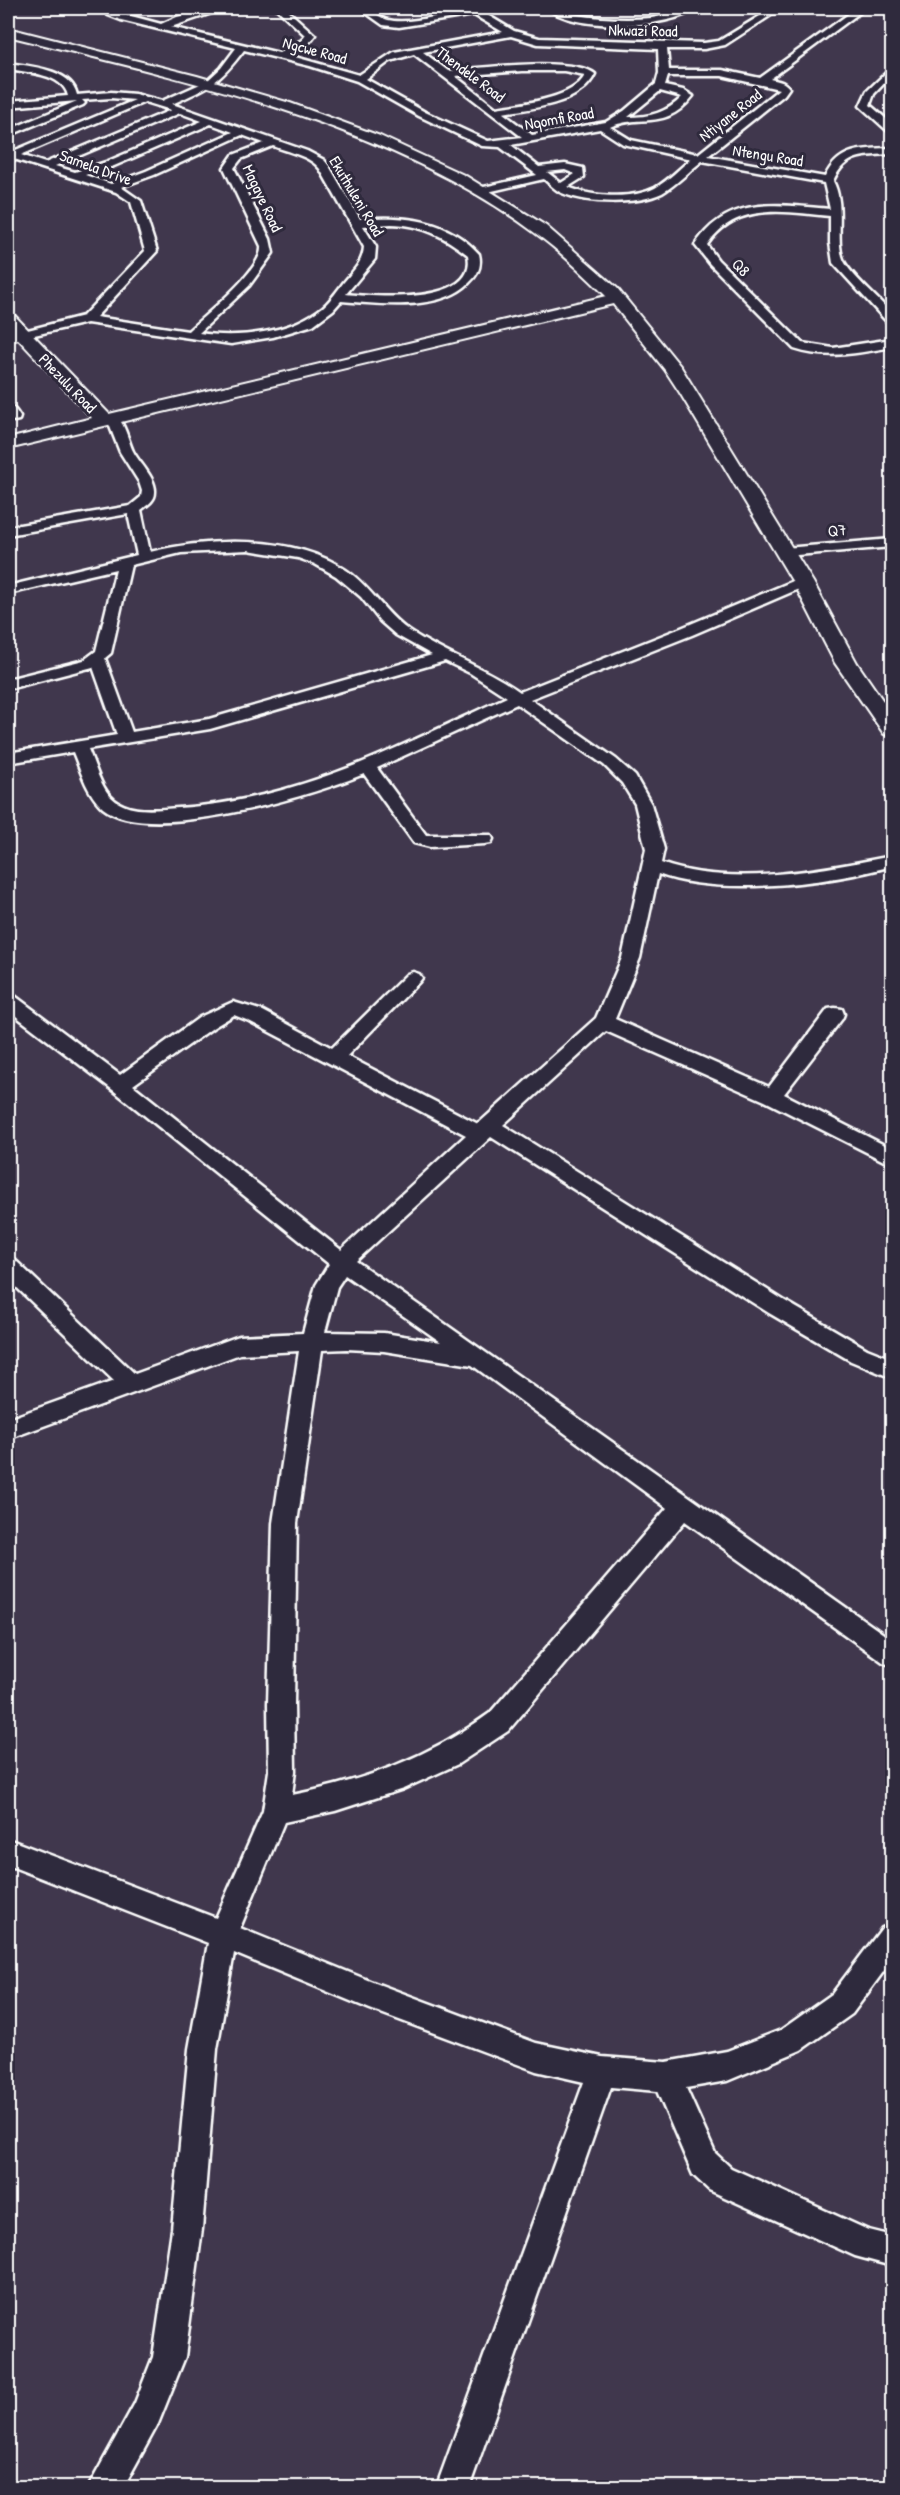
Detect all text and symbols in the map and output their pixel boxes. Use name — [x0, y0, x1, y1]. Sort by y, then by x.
street label: Nkwazi Road — [608, 18, 678, 42]
street label: Ngcwe Road — [281, 31, 349, 69]
street label: Thendele Road — [432, 41, 510, 107]
street label: Ntiyane Road — [694, 84, 766, 146]
street label: Nqomfi Road — [523, 101, 595, 135]
street label: Ntengu Road — [731, 139, 805, 171]
street label: Samela Drive — [57, 144, 136, 190]
street label: Ekuthuleni Road — [324, 152, 390, 240]
street label: Magaye Road — [238, 161, 288, 235]
street label: Q8 — [727, 253, 755, 281]
street label: Phezulu Road — [34, 349, 102, 417]
street label: Q7 — [827, 518, 847, 542]

